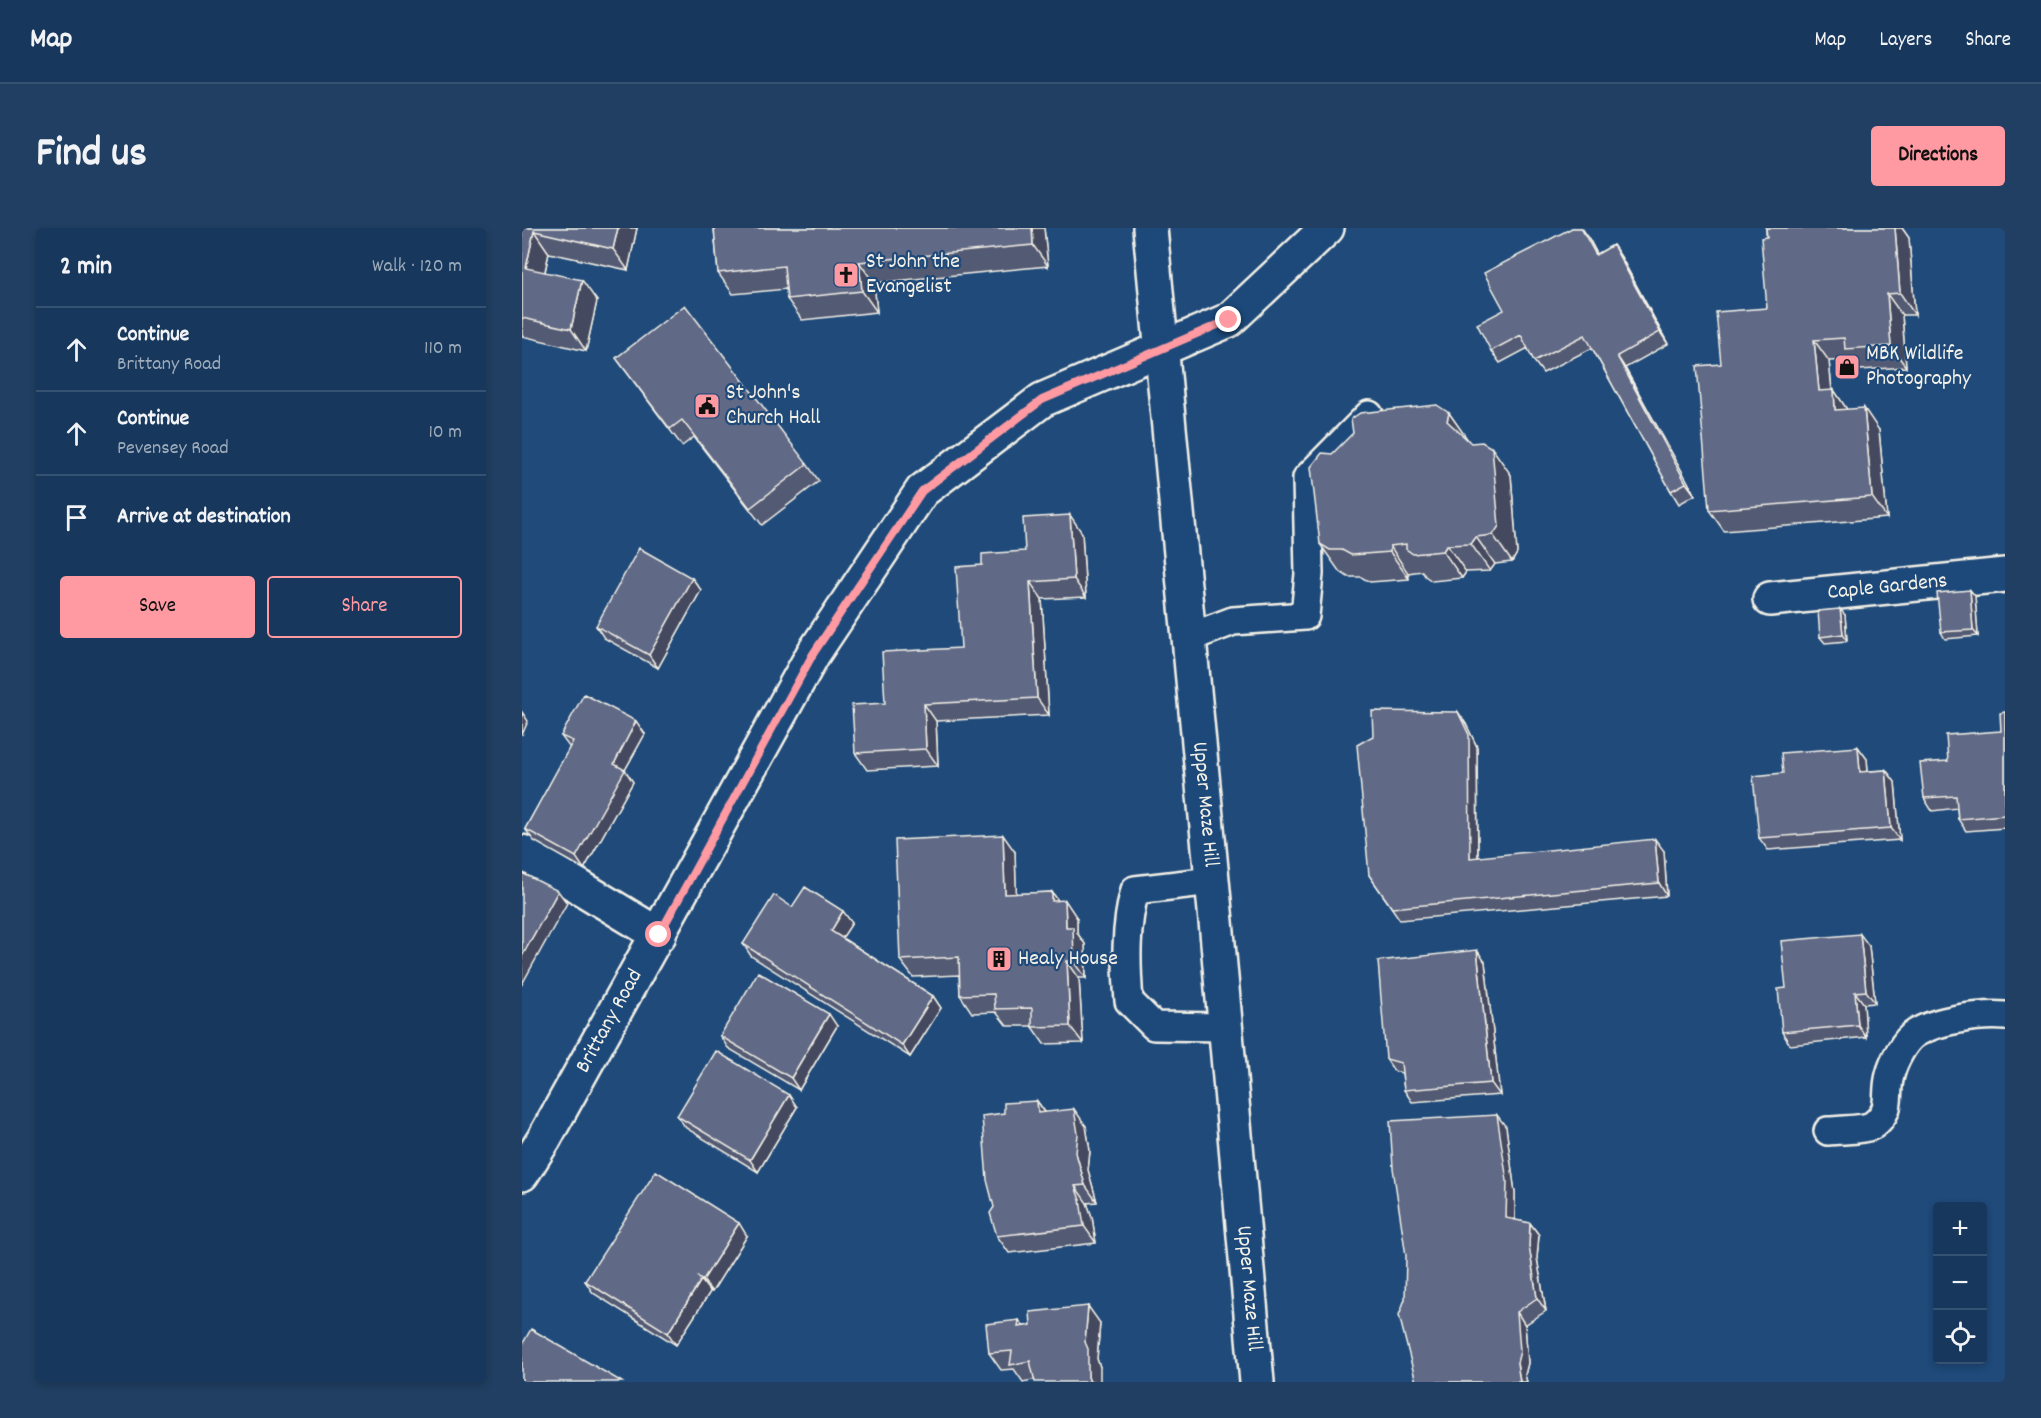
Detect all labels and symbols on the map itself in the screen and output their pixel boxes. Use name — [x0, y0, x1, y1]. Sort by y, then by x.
place label: St John the Evangelist — [866, 247, 960, 303]
church icon: St John the Evangelist — [831, 260, 861, 290]
route end — [1215, 306, 1241, 332]
place label: MBK Wildlife Photography — [1866, 339, 1972, 395]
shop icon: MBK Wildlife Photography — [1832, 352, 1862, 382]
place label: St John's Church Hall — [726, 378, 821, 434]
public building icon: St John's Church Hall — [692, 391, 722, 421]
street label: Caple Gardens — [1826, 565, 1949, 609]
street label: Upper Maze Hill — [1183, 740, 1226, 869]
route start — [645, 921, 671, 947]
building icon: Healy House — [984, 944, 1014, 974]
place label: Healy House — [1018, 944, 1118, 975]
street label: Brittany Road — [568, 964, 651, 1079]
street label: Upper Maze Hill — [1228, 1224, 1270, 1353]

